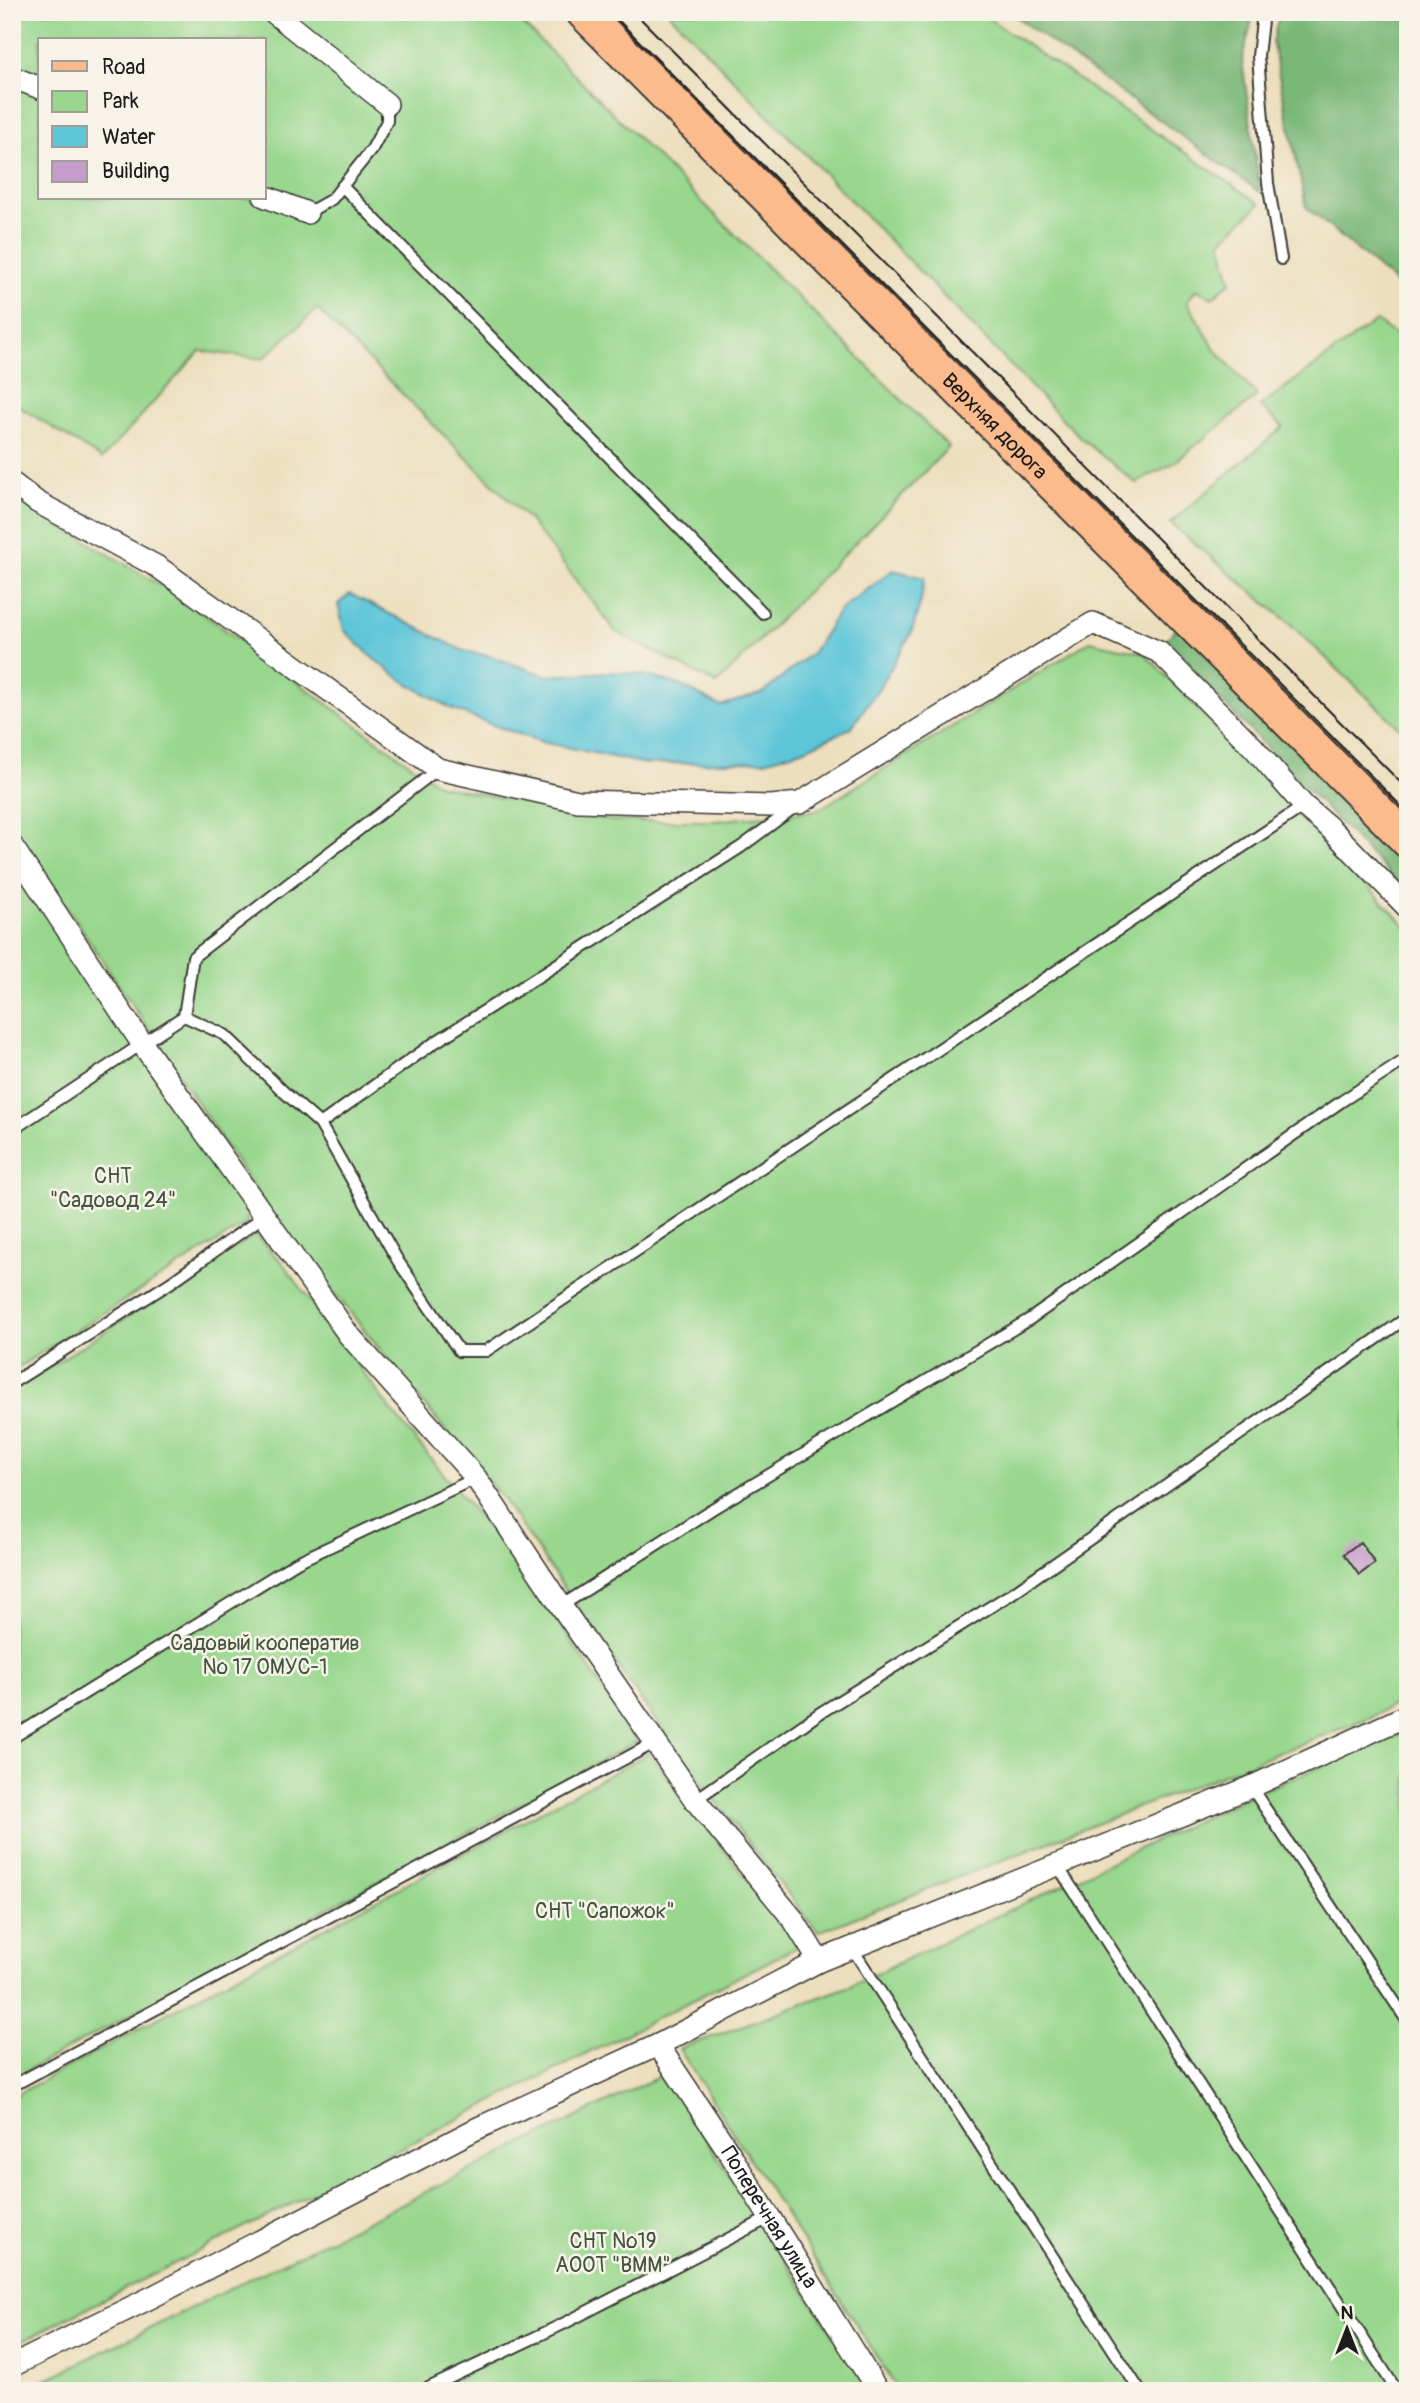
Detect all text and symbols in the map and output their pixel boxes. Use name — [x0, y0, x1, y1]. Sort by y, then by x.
legend — [38, 38, 266, 200]
text: Road — [102, 54, 146, 81]
text: Park — [102, 88, 139, 115]
text: Water — [102, 124, 156, 151]
text: Building — [102, 158, 169, 185]
street label: Верхняя дорога — [936, 367, 1054, 485]
park label: СНТ "Садовод 24" — [50, 1163, 176, 1214]
park label: Садовый кооператив № 17 ОМУС-1 — [170, 1630, 360, 1681]
park label: СНТ "Сапожок" — [535, 1898, 675, 1925]
street label: Поперечная улица — [715, 2141, 824, 2293]
park label: СНТ №19 АООТ "ВММ" — [555, 2228, 671, 2279]
north arrow — [1312, 2294, 1382, 2364]
text: N — [1341, 2301, 1354, 2325]

